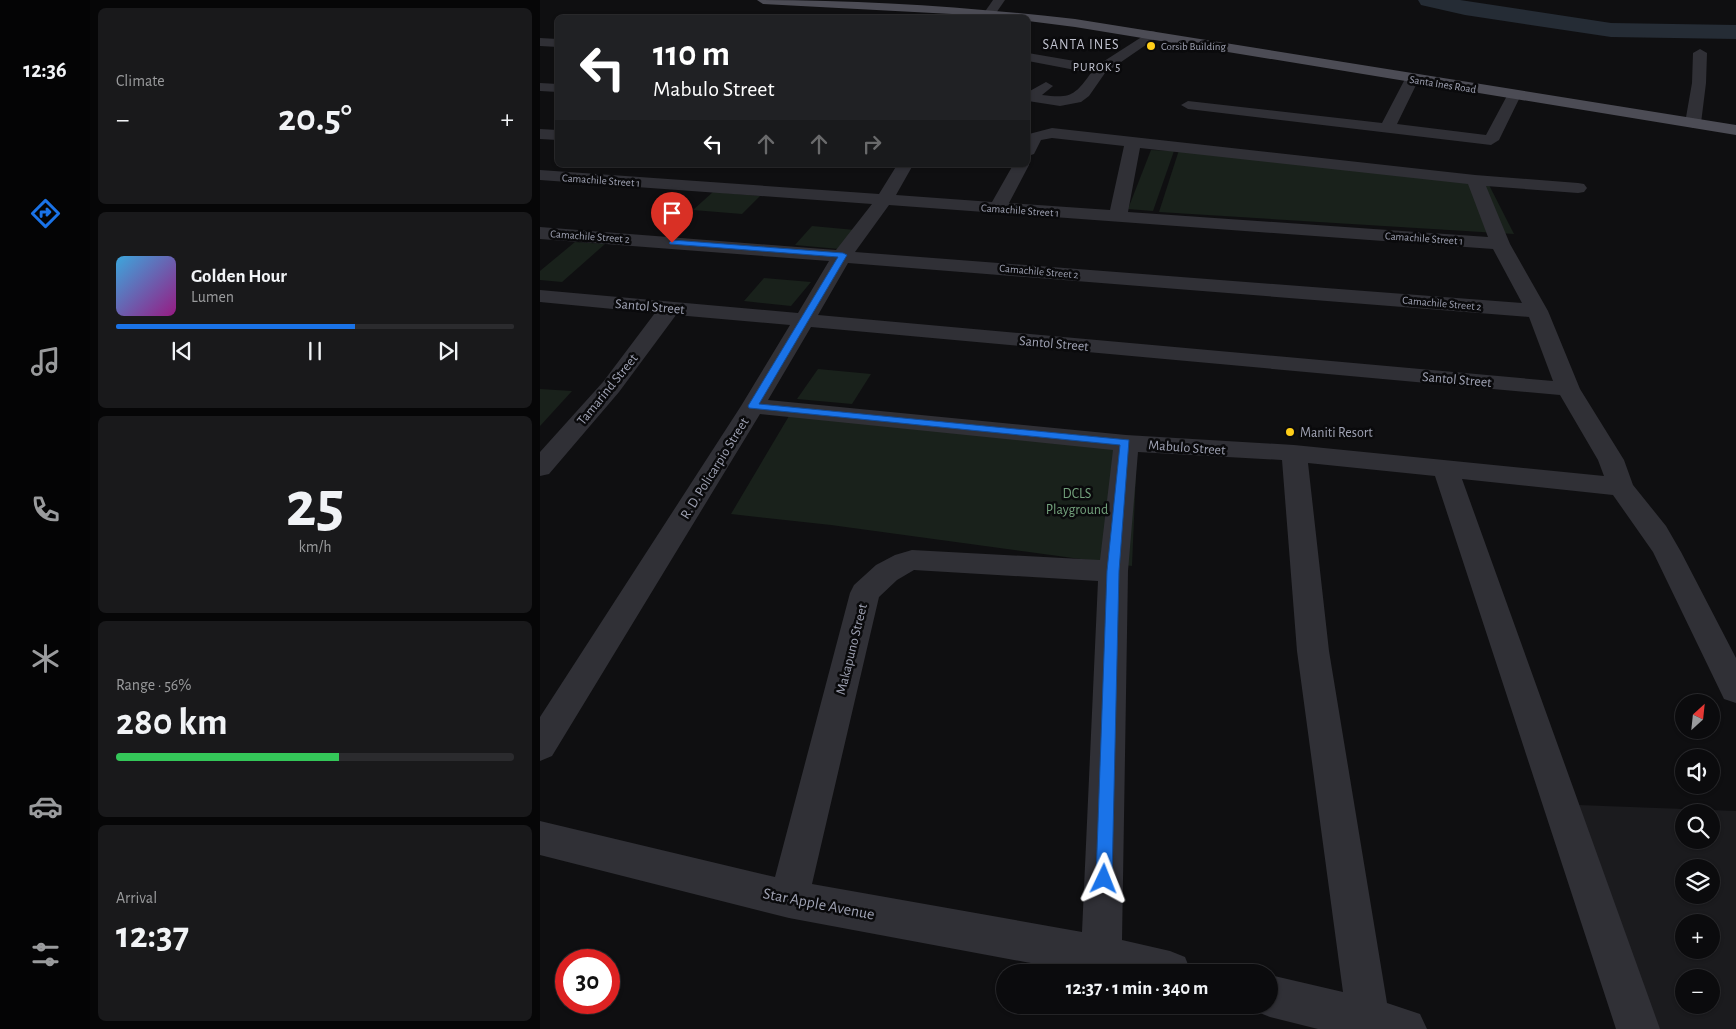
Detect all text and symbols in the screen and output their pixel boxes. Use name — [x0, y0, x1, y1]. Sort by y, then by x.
icon: left — [570, 35, 635, 100]
text: 110 m — [653, 37, 730, 72]
district label: SANTA INES — [1042, 38, 1120, 52]
marker: Corsib Building — [1145, 40, 1157, 52]
place label: Corsib Building — [1161, 41, 1226, 52]
text: 12:36 — [23, 59, 67, 81]
district label: PUROK 5 — [1073, 61, 1121, 73]
text: Climate — [116, 73, 165, 89]
street label: Santa Ines Road — [1409, 74, 1477, 95]
text: Mabulo Street — [653, 78, 774, 100]
text: 20.5° — [278, 100, 352, 138]
text: − — [116, 106, 129, 134]
text: + — [501, 106, 514, 134]
icon: left — [699, 130, 727, 158]
icon: ahead — [752, 130, 780, 158]
icon: ahead — [805, 130, 833, 158]
icon: right — [858, 130, 886, 158]
street label: Camachile Street 1 — [562, 172, 640, 189]
pin — [651, 192, 693, 243]
icon: directions — [28, 196, 63, 231]
icon: arrive — [658, 199, 686, 227]
street label: Camachile Street 1 — [981, 202, 1059, 219]
street label: Camachile Street 2 — [550, 228, 630, 245]
street label: Camachile Street 1 — [1385, 230, 1463, 247]
street label: Camachile Street 2 — [999, 263, 1079, 280]
text: Golden Hour — [191, 267, 287, 286]
text: Lumen — [191, 289, 234, 305]
street label: Camachile Street 2 — [1402, 295, 1482, 312]
street label: Santol Street — [615, 297, 686, 317]
street label: Santol Street — [1019, 334, 1090, 354]
icon: previous — [168, 337, 196, 365]
icon: pause — [301, 337, 329, 365]
icon: next — [434, 337, 462, 365]
icon: music — [28, 344, 63, 379]
street label: Tamarind Street — [575, 351, 641, 428]
street label: Santol Street — [1422, 370, 1493, 390]
street label: R. D. Policarpio Street — [678, 415, 752, 522]
marker: Maniti Resort — [1284, 426, 1296, 438]
place label: Maniti Resort — [1300, 426, 1373, 440]
street label: Mabulo Street — [1148, 438, 1227, 458]
text: 25 — [286, 473, 344, 538]
park label: DCLS Playground — [1046, 487, 1108, 517]
icon: phone — [28, 492, 63, 527]
text: km/h — [298, 539, 332, 555]
street label: Makapuno Street — [834, 602, 870, 696]
icon: climate — [28, 641, 63, 676]
text: Range · 56% — [116, 677, 192, 693]
north arrow — [1675, 694, 1720, 739]
map controls — [1675, 694, 1720, 1014]
text: 280 km — [116, 704, 228, 742]
button: sound — [1675, 749, 1720, 794]
icon: car — [28, 789, 63, 824]
button: search — [1675, 804, 1720, 849]
position arrow — [1077, 852, 1129, 904]
button: layers — [1675, 859, 1720, 904]
street label: Star Apple Avenue — [762, 885, 876, 923]
text: Arrival — [116, 890, 157, 906]
button: + — [1675, 914, 1720, 959]
text: 12:37 — [116, 917, 189, 955]
icon: filters — [28, 937, 63, 972]
speed limit sign: 30 — [555, 949, 620, 1014]
button: − — [1675, 969, 1720, 1014]
text: 12:37 · 1 min · 340 m — [1066, 979, 1208, 998]

